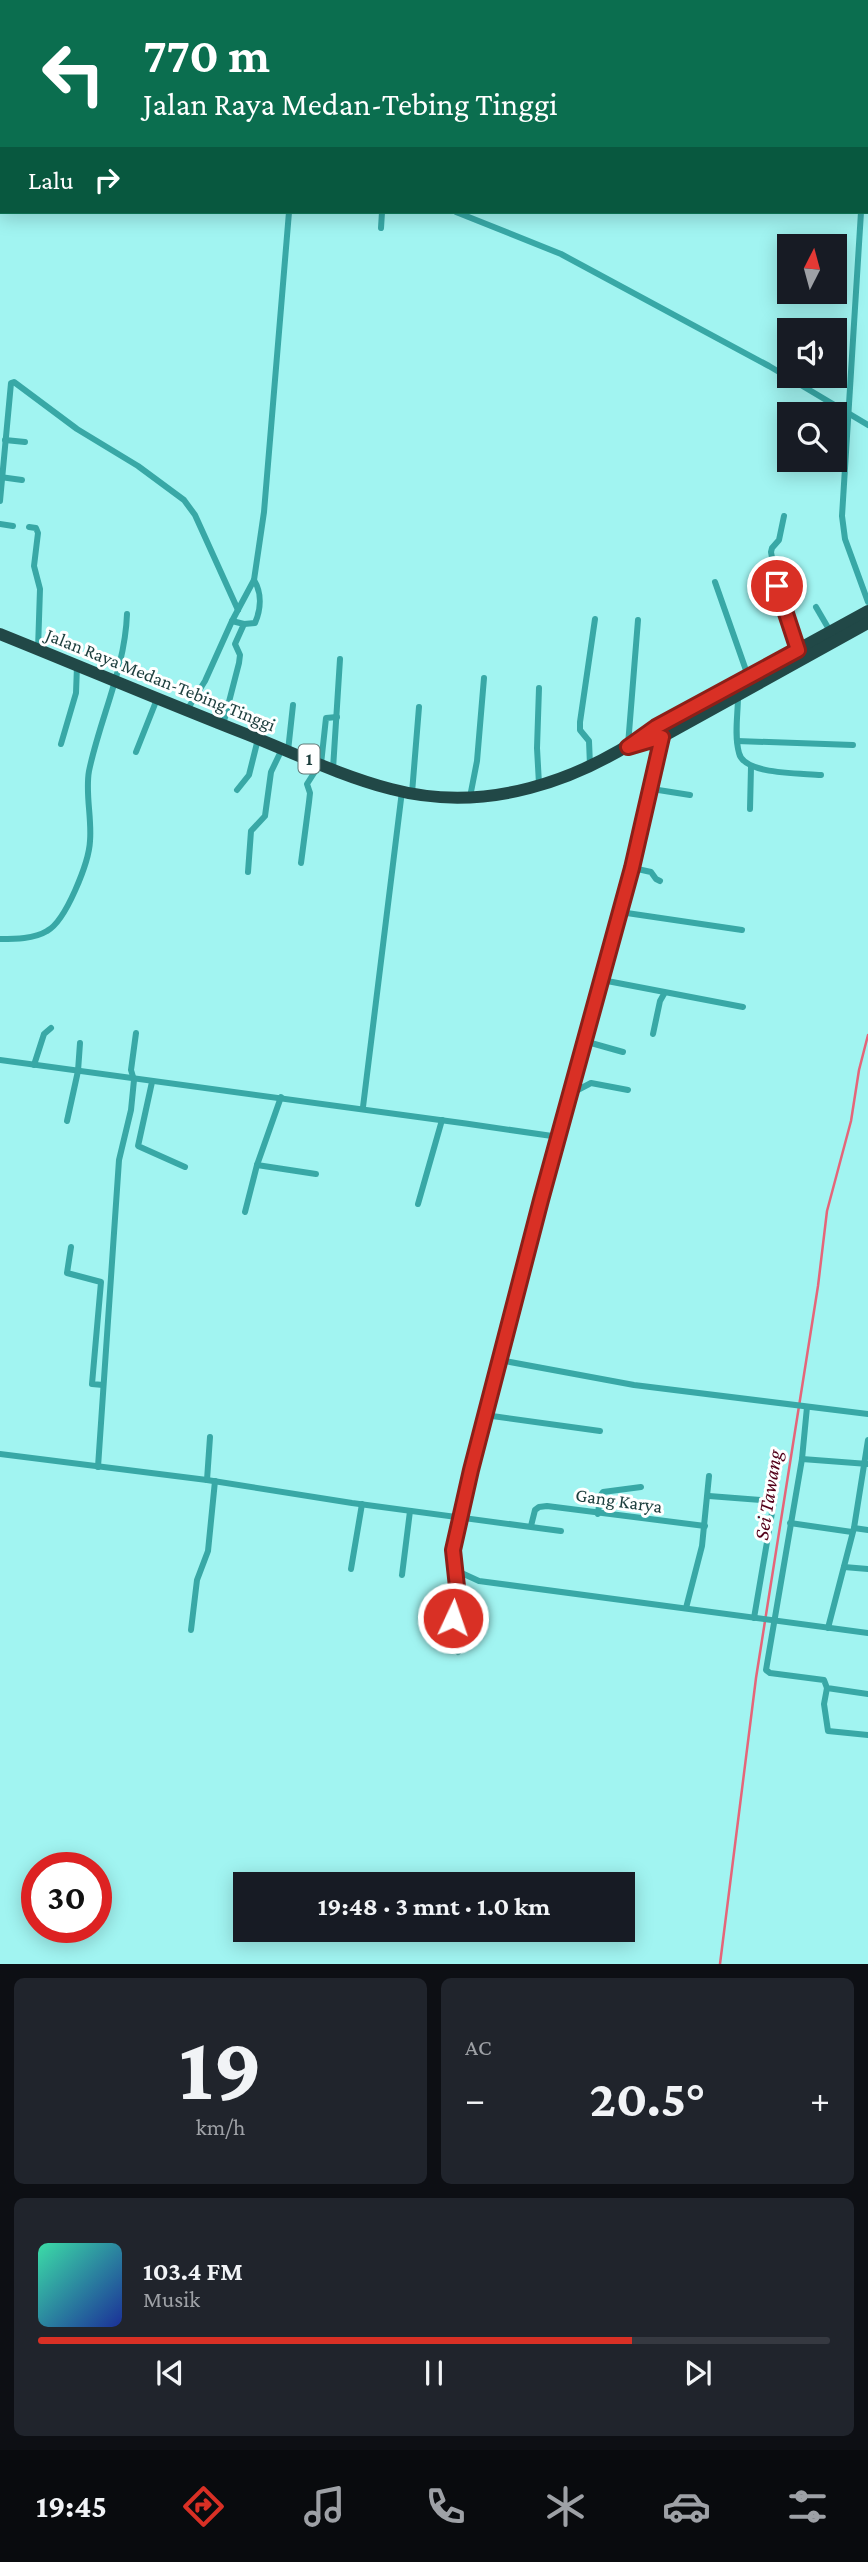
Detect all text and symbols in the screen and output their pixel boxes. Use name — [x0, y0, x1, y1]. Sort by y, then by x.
icon: left — [28, 28, 119, 119]
text: 770 m — [143, 28, 270, 83]
text: Jalan Raya Medan-Tebing Tinggi — [143, 86, 558, 122]
icon: right — [88, 161, 126, 199]
text: Lalu — [28, 166, 74, 195]
north arrow — [777, 234, 847, 304]
map controls — [777, 234, 847, 472]
button: sound — [777, 318, 847, 388]
button: search — [777, 402, 847, 472]
pin — [747, 556, 807, 616]
icon: arrive — [758, 567, 796, 605]
street label: Jalan Raya Medan-Tebing Tinggi — [41, 623, 279, 735]
road number: 1 — [298, 744, 320, 774]
water label: Sei Tawang — [749, 1448, 787, 1542]
street label: Gang Karya — [574, 1484, 664, 1517]
position arrow — [416, 1581, 490, 1655]
speed limit sign: 30 — [21, 1852, 112, 1943]
text: 19:48 · 3 mnt · 1.0 km — [318, 1892, 550, 1921]
text: 19 — [179, 2017, 262, 2119]
text: AC — [465, 2034, 492, 2060]
text: 20.5° — [590, 2069, 705, 2127]
text: − — [465, 2078, 485, 2120]
text: + — [810, 2078, 830, 2120]
text: km/h — [196, 2114, 245, 2140]
text: 103.4 FM — [143, 2257, 243, 2286]
text: Musik — [143, 2286, 200, 2312]
icon: previous — [151, 2354, 189, 2392]
icon: pause — [415, 2354, 453, 2392]
icon: next — [679, 2354, 717, 2392]
icon: directions — [179, 2482, 228, 2531]
icon: music — [300, 2482, 349, 2531]
icon: phone — [421, 2482, 470, 2531]
icon: climate — [541, 2482, 590, 2531]
icon: car — [662, 2482, 711, 2531]
icon: filters — [783, 2482, 832, 2531]
text: 19:45 — [36, 2488, 107, 2524]

